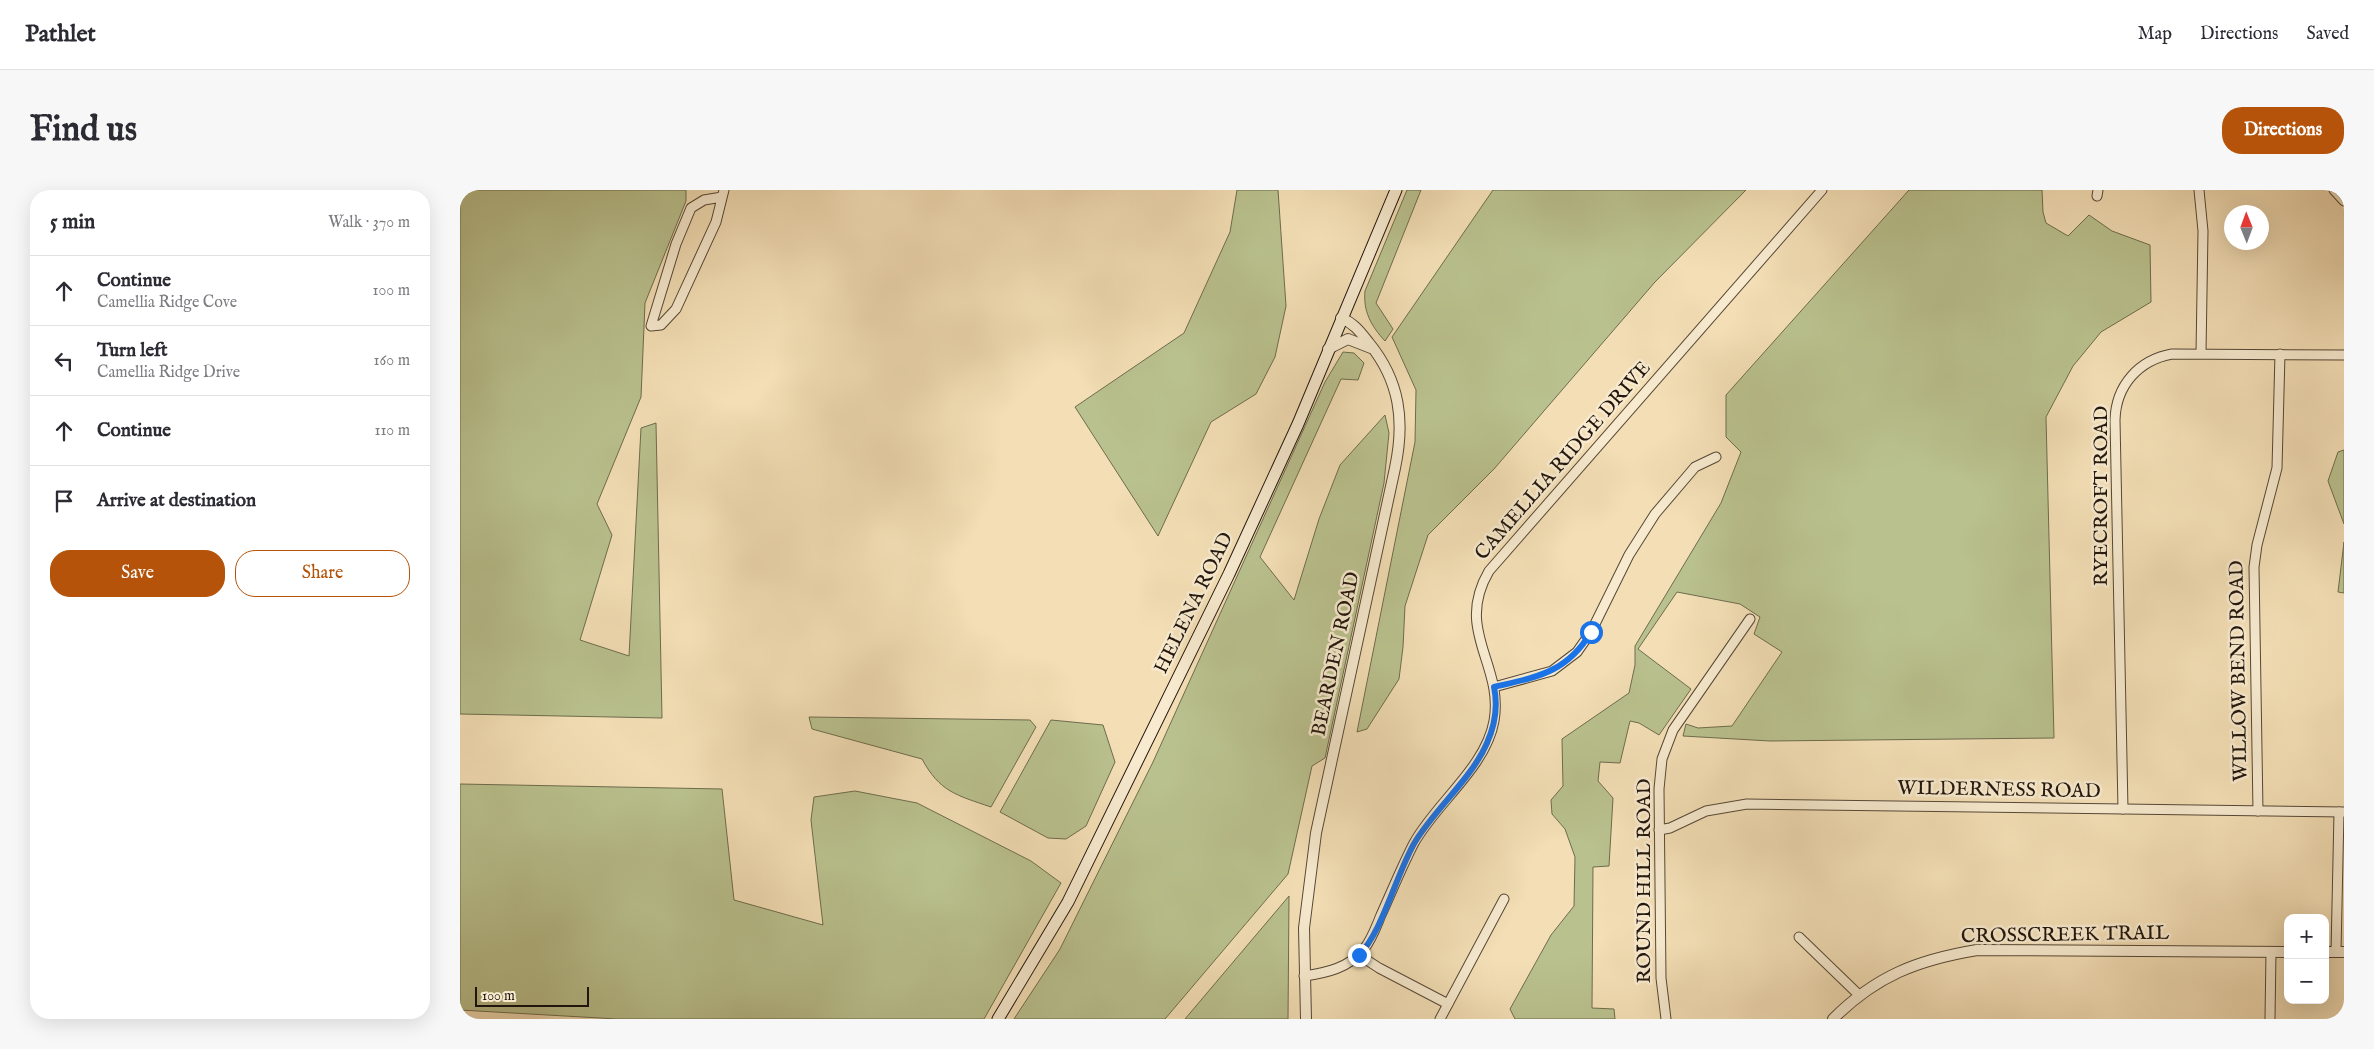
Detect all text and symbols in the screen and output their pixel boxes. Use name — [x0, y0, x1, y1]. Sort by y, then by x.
text: Pathlet — [25, 19, 96, 50]
text: Map — [2138, 23, 2172, 46]
text: Directions — [2200, 23, 2278, 46]
text: Saved — [2306, 23, 2349, 46]
button: Directions — [2222, 107, 2344, 154]
text: Find us — [30, 108, 137, 153]
north arrow — [2224, 205, 2269, 250]
text: 5 min — [50, 209, 95, 236]
text: Walk · 370 m — [328, 213, 410, 233]
text: Continue — [97, 269, 171, 293]
icon: ahead — [50, 277, 78, 305]
text: 100 m — [373, 281, 410, 301]
text: Camellia Ridge Cove — [97, 293, 237, 313]
text: Turn left — [97, 339, 168, 363]
icon: left — [50, 347, 78, 375]
text: 160 m — [374, 351, 410, 371]
street label: CAMELLIA RIDGE DRIVE — [1470, 356, 1656, 566]
text: Camellia Ridge Drive — [97, 363, 240, 383]
street label: RYECROFT ROAD — [2089, 406, 2114, 586]
icon: ahead — [50, 417, 78, 445]
text: Continue — [97, 419, 171, 443]
text: 110 m — [374, 421, 410, 441]
icon: arrive — [50, 487, 78, 515]
text: Arrive at destination — [97, 489, 256, 513]
street label: HELENA ROAD — [1149, 528, 1239, 678]
button: Save — [50, 550, 225, 597]
button: Share — [235, 550, 410, 597]
street label: WILLOW BEND ROAD — [2225, 560, 2253, 782]
street label: BEARDEN ROAD — [1306, 569, 1366, 739]
route start — [1580, 621, 1603, 644]
street label: WILDERNESS ROAD — [1897, 776, 2101, 804]
street label: ROUND HILL ROAD — [1632, 779, 1657, 983]
map controls — [2284, 914, 2329, 1004]
button: + — [2284, 914, 2329, 959]
street label: CROSSCREEK TRAIL — [1961, 921, 2170, 949]
route end — [1348, 944, 1371, 967]
button: − — [2284, 959, 2329, 1004]
scale bar — [475, 984, 589, 1007]
text: 100 m — [482, 987, 515, 1005]

